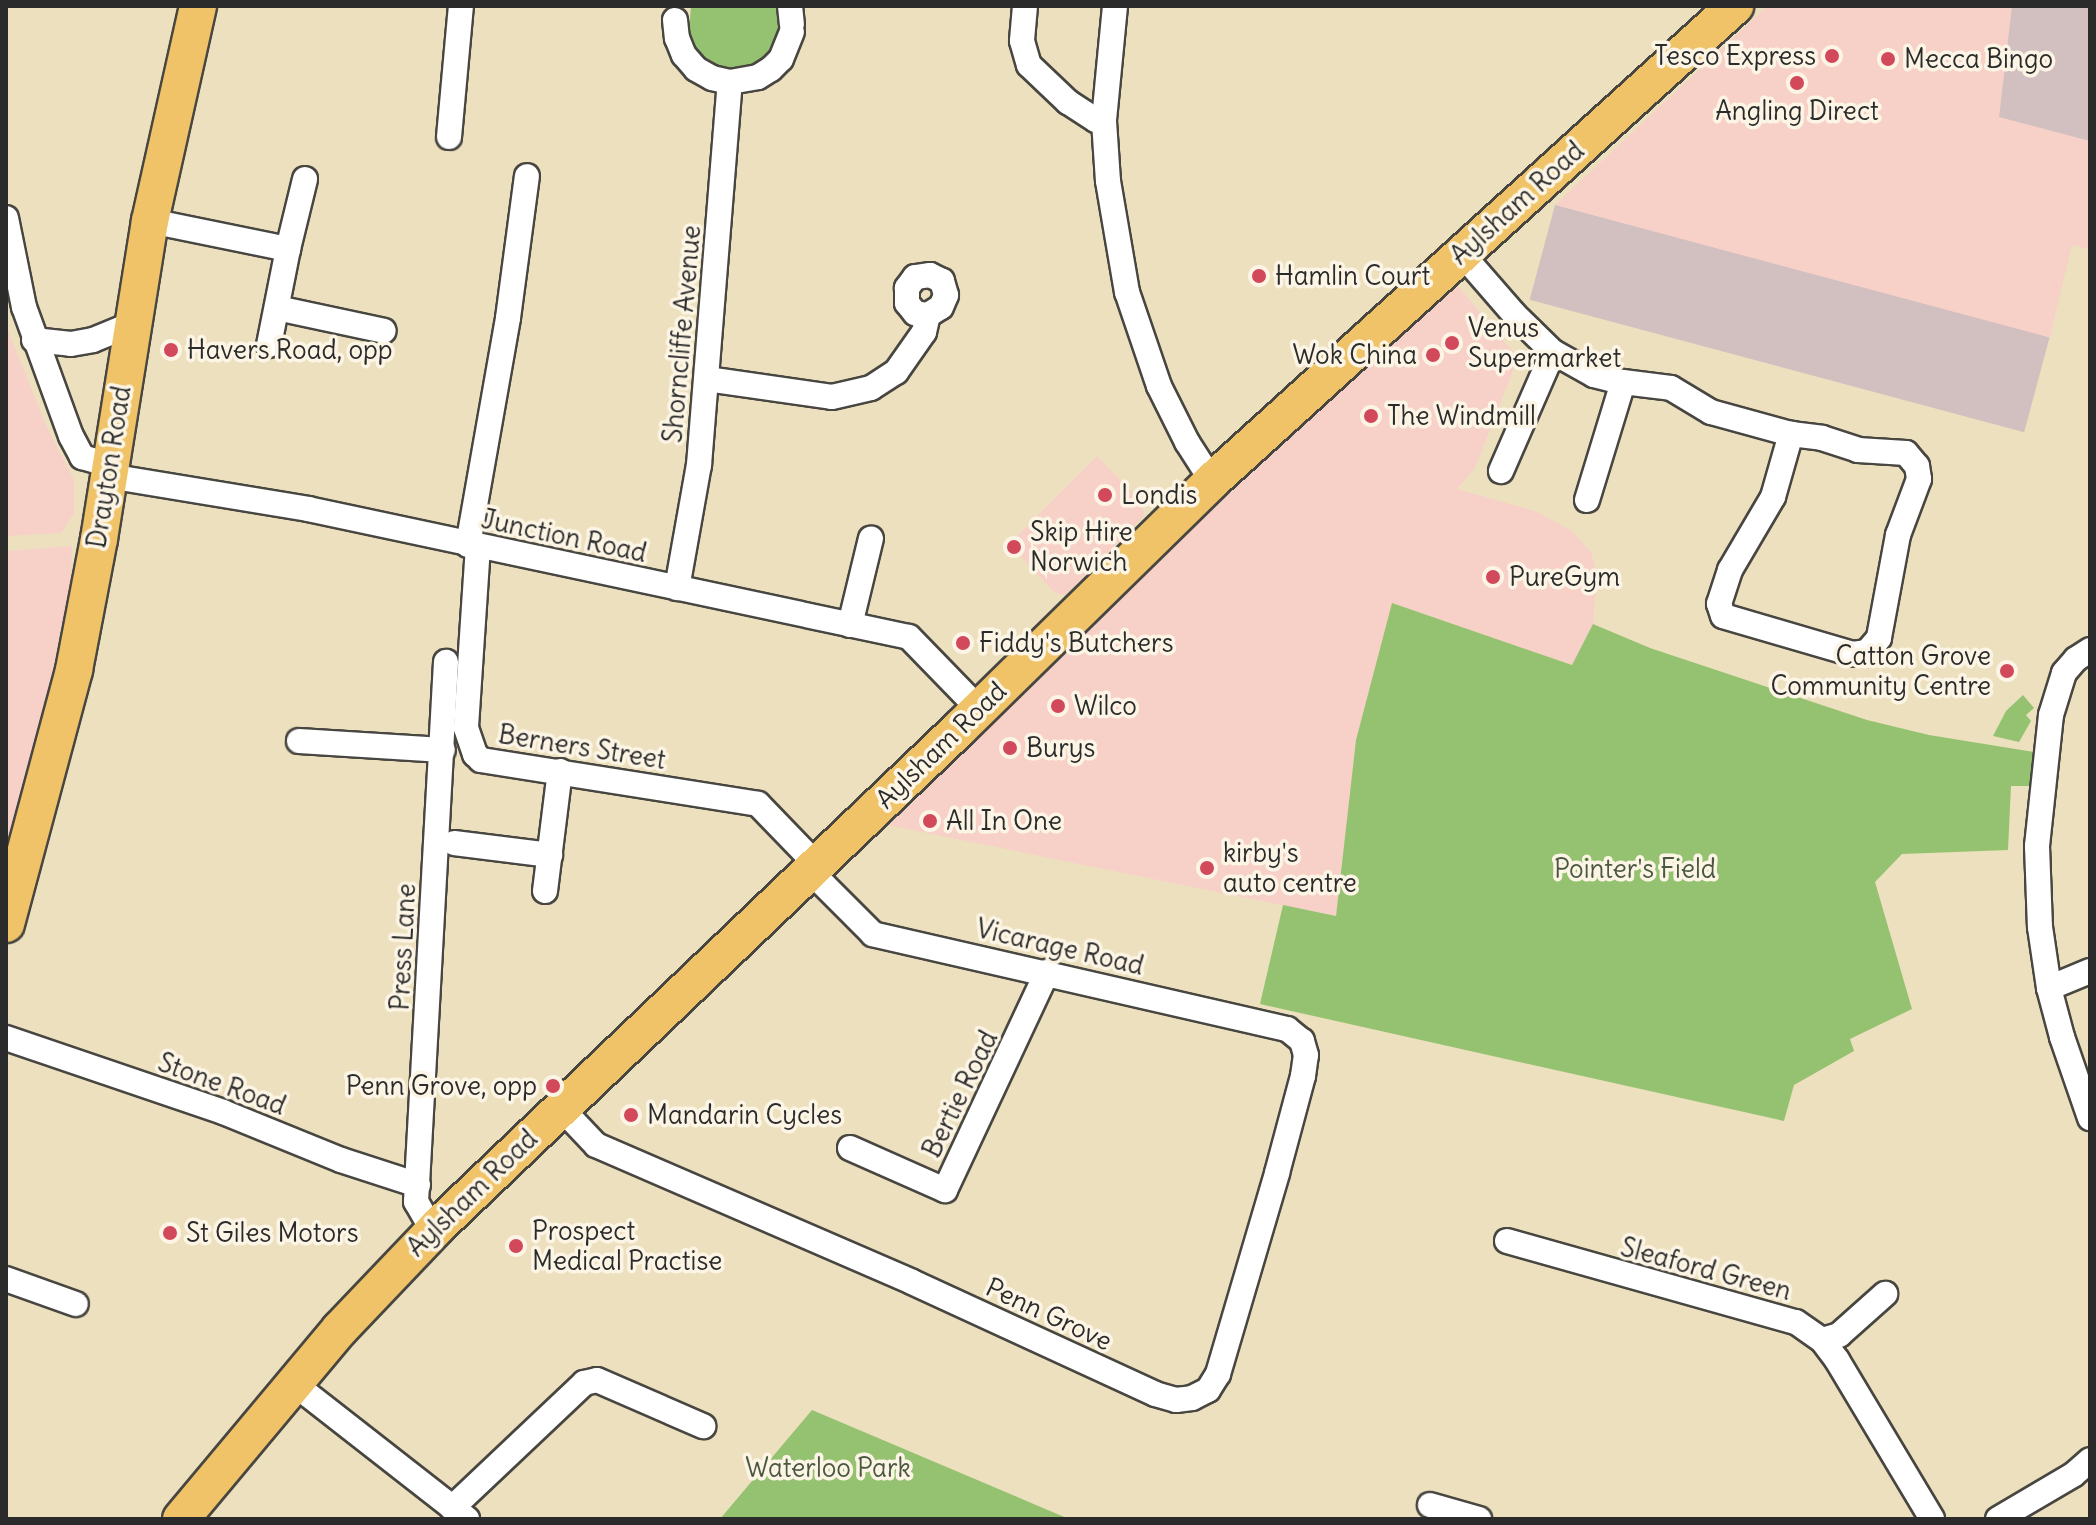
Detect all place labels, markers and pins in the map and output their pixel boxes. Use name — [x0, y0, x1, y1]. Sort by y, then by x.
place label: Tesco Express — [1654, 40, 1816, 72]
place label: Mecca Bingo — [1904, 43, 2053, 75]
marker: Tesco Express — [1823, 47, 1841, 65]
marker: Mecca Bingo — [1879, 50, 1897, 68]
marker: Angling Direct — [1788, 74, 1806, 92]
place label: Angling Direct — [1715, 95, 1879, 127]
place label: Hamlin Court — [1275, 260, 1430, 292]
marker: Hamlin Court — [1250, 267, 1268, 285]
place label: Venus Supermarket — [1468, 312, 1621, 374]
place label: Havers Road, opp — [187, 334, 393, 366]
marker: Venus Supermarket — [1443, 334, 1461, 352]
place label: Wok China — [1292, 339, 1417, 371]
marker: Havers Road, opp — [162, 341, 180, 359]
marker: Wok China — [1424, 346, 1442, 364]
place label: The Windmill — [1387, 400, 1536, 432]
marker: The Windmill — [1362, 407, 1380, 425]
place label: Londis — [1121, 479, 1197, 511]
marker: Londis — [1096, 486, 1114, 504]
place label: Skip Hire Norwich — [1030, 516, 1133, 578]
marker: Skip Hire Norwich — [1005, 538, 1023, 556]
place label: PureGym — [1509, 561, 1620, 593]
marker: PureGym — [1484, 568, 1502, 586]
place label: Fiddy's Butchers — [979, 627, 1174, 659]
marker: Fiddy's Butchers — [954, 634, 972, 652]
place label: Catton Grove Community Centre — [1770, 640, 1991, 702]
marker: Catton Grove Community Centre — [1998, 662, 2016, 680]
place label: Wilco — [1074, 690, 1137, 722]
marker: Wilco — [1049, 697, 1067, 715]
place label: Burys — [1026, 732, 1095, 764]
marker: Burys — [1001, 739, 1019, 757]
place label: All In One — [946, 805, 1062, 837]
marker: All In One — [921, 812, 939, 830]
place label: kirby's auto centre — [1223, 837, 1357, 898]
marker: kirby's auto centre — [1198, 859, 1216, 877]
place label: Penn Grove, opp — [346, 1070, 537, 1102]
marker: Penn Grove, opp — [544, 1077, 562, 1095]
place label: Mandarin Cycles — [647, 1099, 842, 1131]
marker: Mandarin Cycles — [622, 1106, 640, 1124]
place label: Prospect Medical Practise — [532, 1215, 722, 1276]
place label: St Giles Motors — [186, 1217, 359, 1249]
marker: St Giles Motors — [161, 1224, 179, 1242]
marker: Prospect Medical Practise — [507, 1237, 525, 1255]

